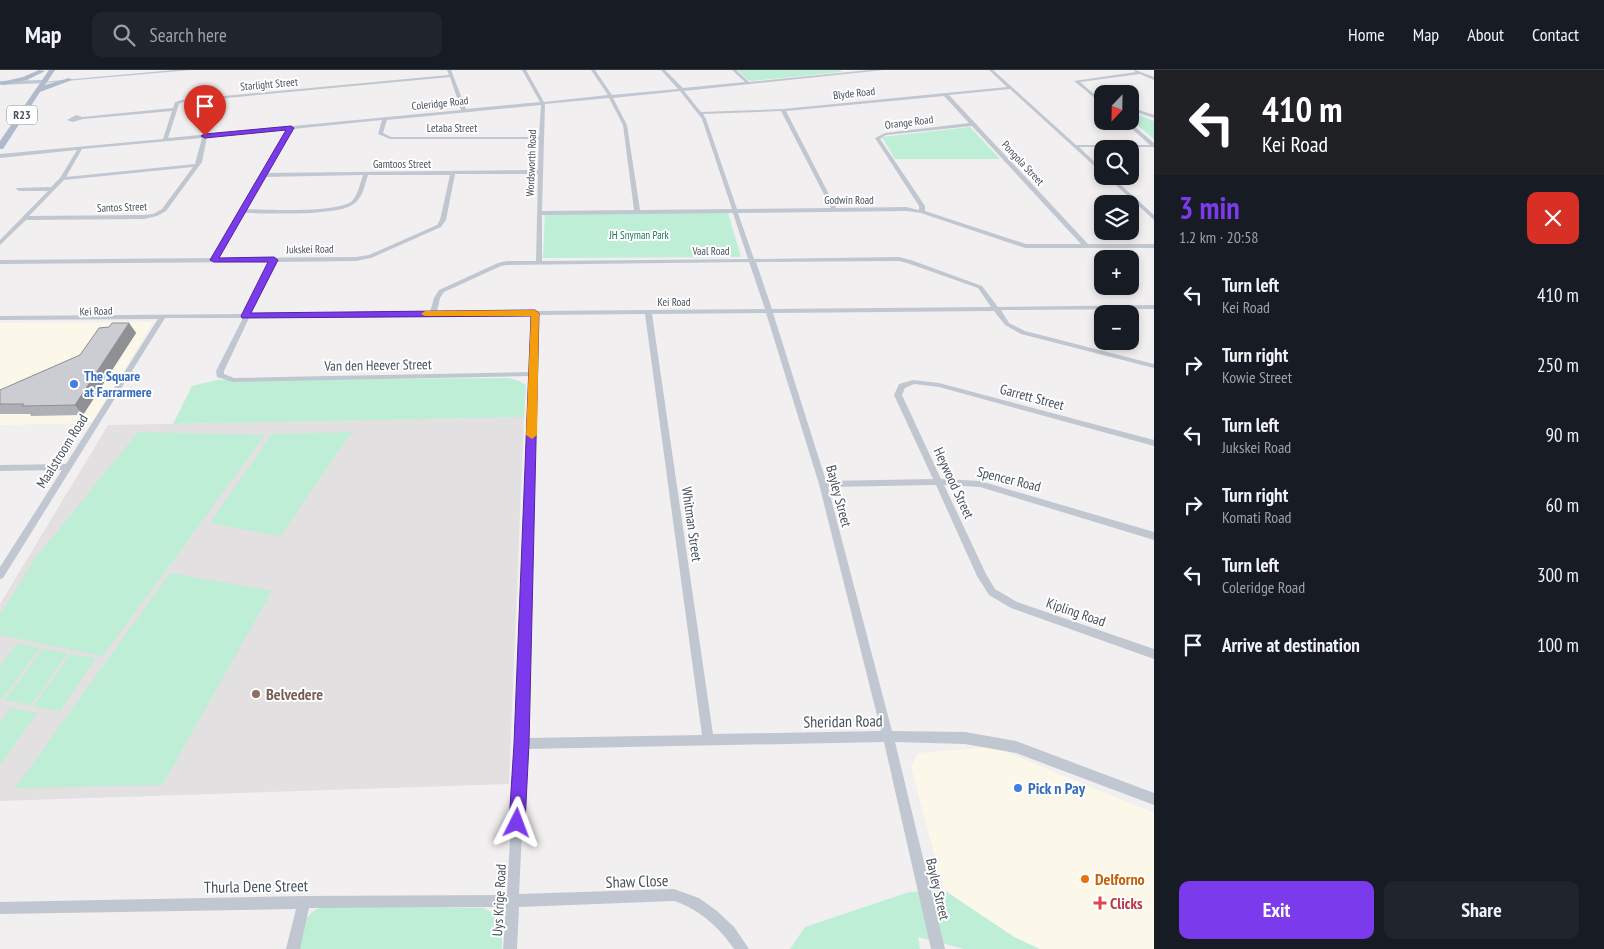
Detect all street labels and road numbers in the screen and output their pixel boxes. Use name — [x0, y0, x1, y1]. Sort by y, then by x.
street label: Starlight Street — [240, 75, 298, 93]
street label: Blyde Road — [832, 84, 876, 102]
street label: Coleridge Road — [411, 93, 469, 113]
road number: R23 — [7, 106, 37, 124]
street label: Orange Road — [884, 112, 934, 132]
street label: Letaba Street — [427, 121, 477, 135]
street label: Wordsworth Road — [523, 129, 539, 197]
street label: Pongola Street — [999, 138, 1047, 188]
street label: Gamtoos Street — [373, 157, 431, 171]
street label: Godwin Road — [824, 193, 874, 207]
street label: Santos Street — [97, 199, 147, 215]
street label: Jukskei Road — [285, 242, 334, 256]
street label: Vaal Road — [691, 244, 730, 258]
street label: Kei Road — [657, 295, 691, 309]
street label: Kei Road — [79, 303, 113, 319]
street label: Van den Heever Street — [323, 355, 432, 375]
street label: Garrett Street — [998, 380, 1066, 414]
street label: Maalstroom Road — [32, 411, 92, 491]
street label: Heywood Street — [930, 444, 978, 522]
street label: Spencer Road — [975, 462, 1043, 496]
street label: Bayley Street — [822, 463, 856, 529]
street label: Whitman Street — [678, 485, 706, 563]
street label: Kipling Road — [1044, 593, 1108, 631]
street label: Sheridan Road — [803, 710, 883, 732]
street label: Bayley Street — [922, 856, 954, 922]
street label: Uys Krige Road — [488, 863, 510, 937]
street label: Shaw Close — [605, 870, 669, 892]
street label: Thurla Dene Street — [204, 875, 309, 897]

